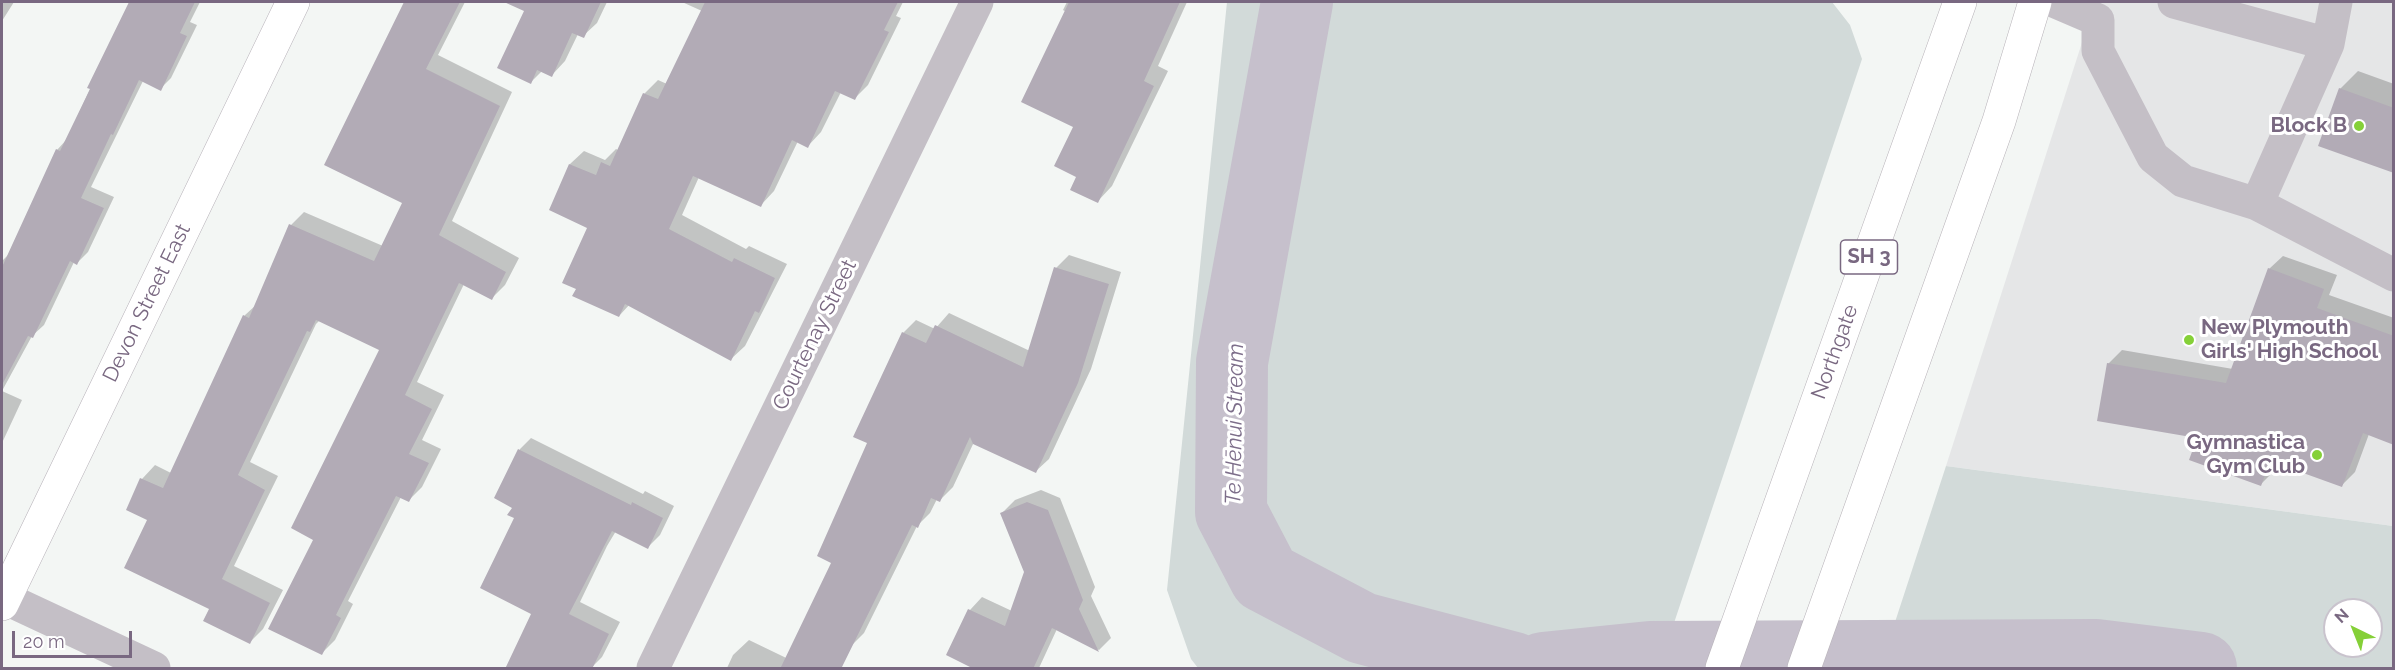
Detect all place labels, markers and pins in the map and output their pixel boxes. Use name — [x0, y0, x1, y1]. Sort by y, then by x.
place label: Block B — [2270, 113, 2347, 139]
marker: Block B — [2352, 119, 2366, 133]
place label: New Plymouth Girls' High School — [2201, 315, 2378, 365]
marker: New Plymouth Girls' High School — [2182, 333, 2196, 347]
place label: Gymnastica Gym Club — [2187, 430, 2305, 480]
marker: Gymnastica Gym Club — [2310, 448, 2324, 462]

